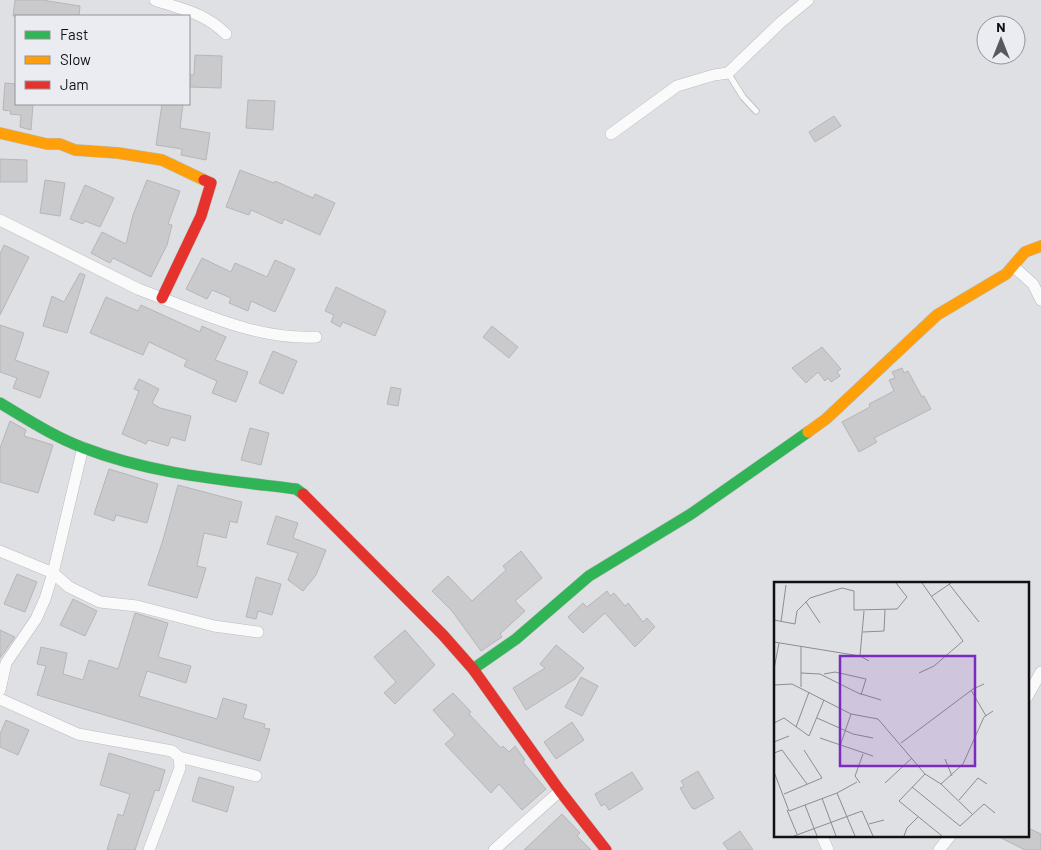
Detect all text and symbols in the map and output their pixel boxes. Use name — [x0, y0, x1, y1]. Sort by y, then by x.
legend — [15, 15, 190, 105]
north arrow — [976, 15, 1026, 65]
text: N — [996, 18, 1006, 35]
text: Fast — [60, 25, 88, 43]
text: Slow — [60, 50, 91, 68]
text: Jam — [60, 75, 89, 93]
inset map — [774, 582, 1028, 838]

